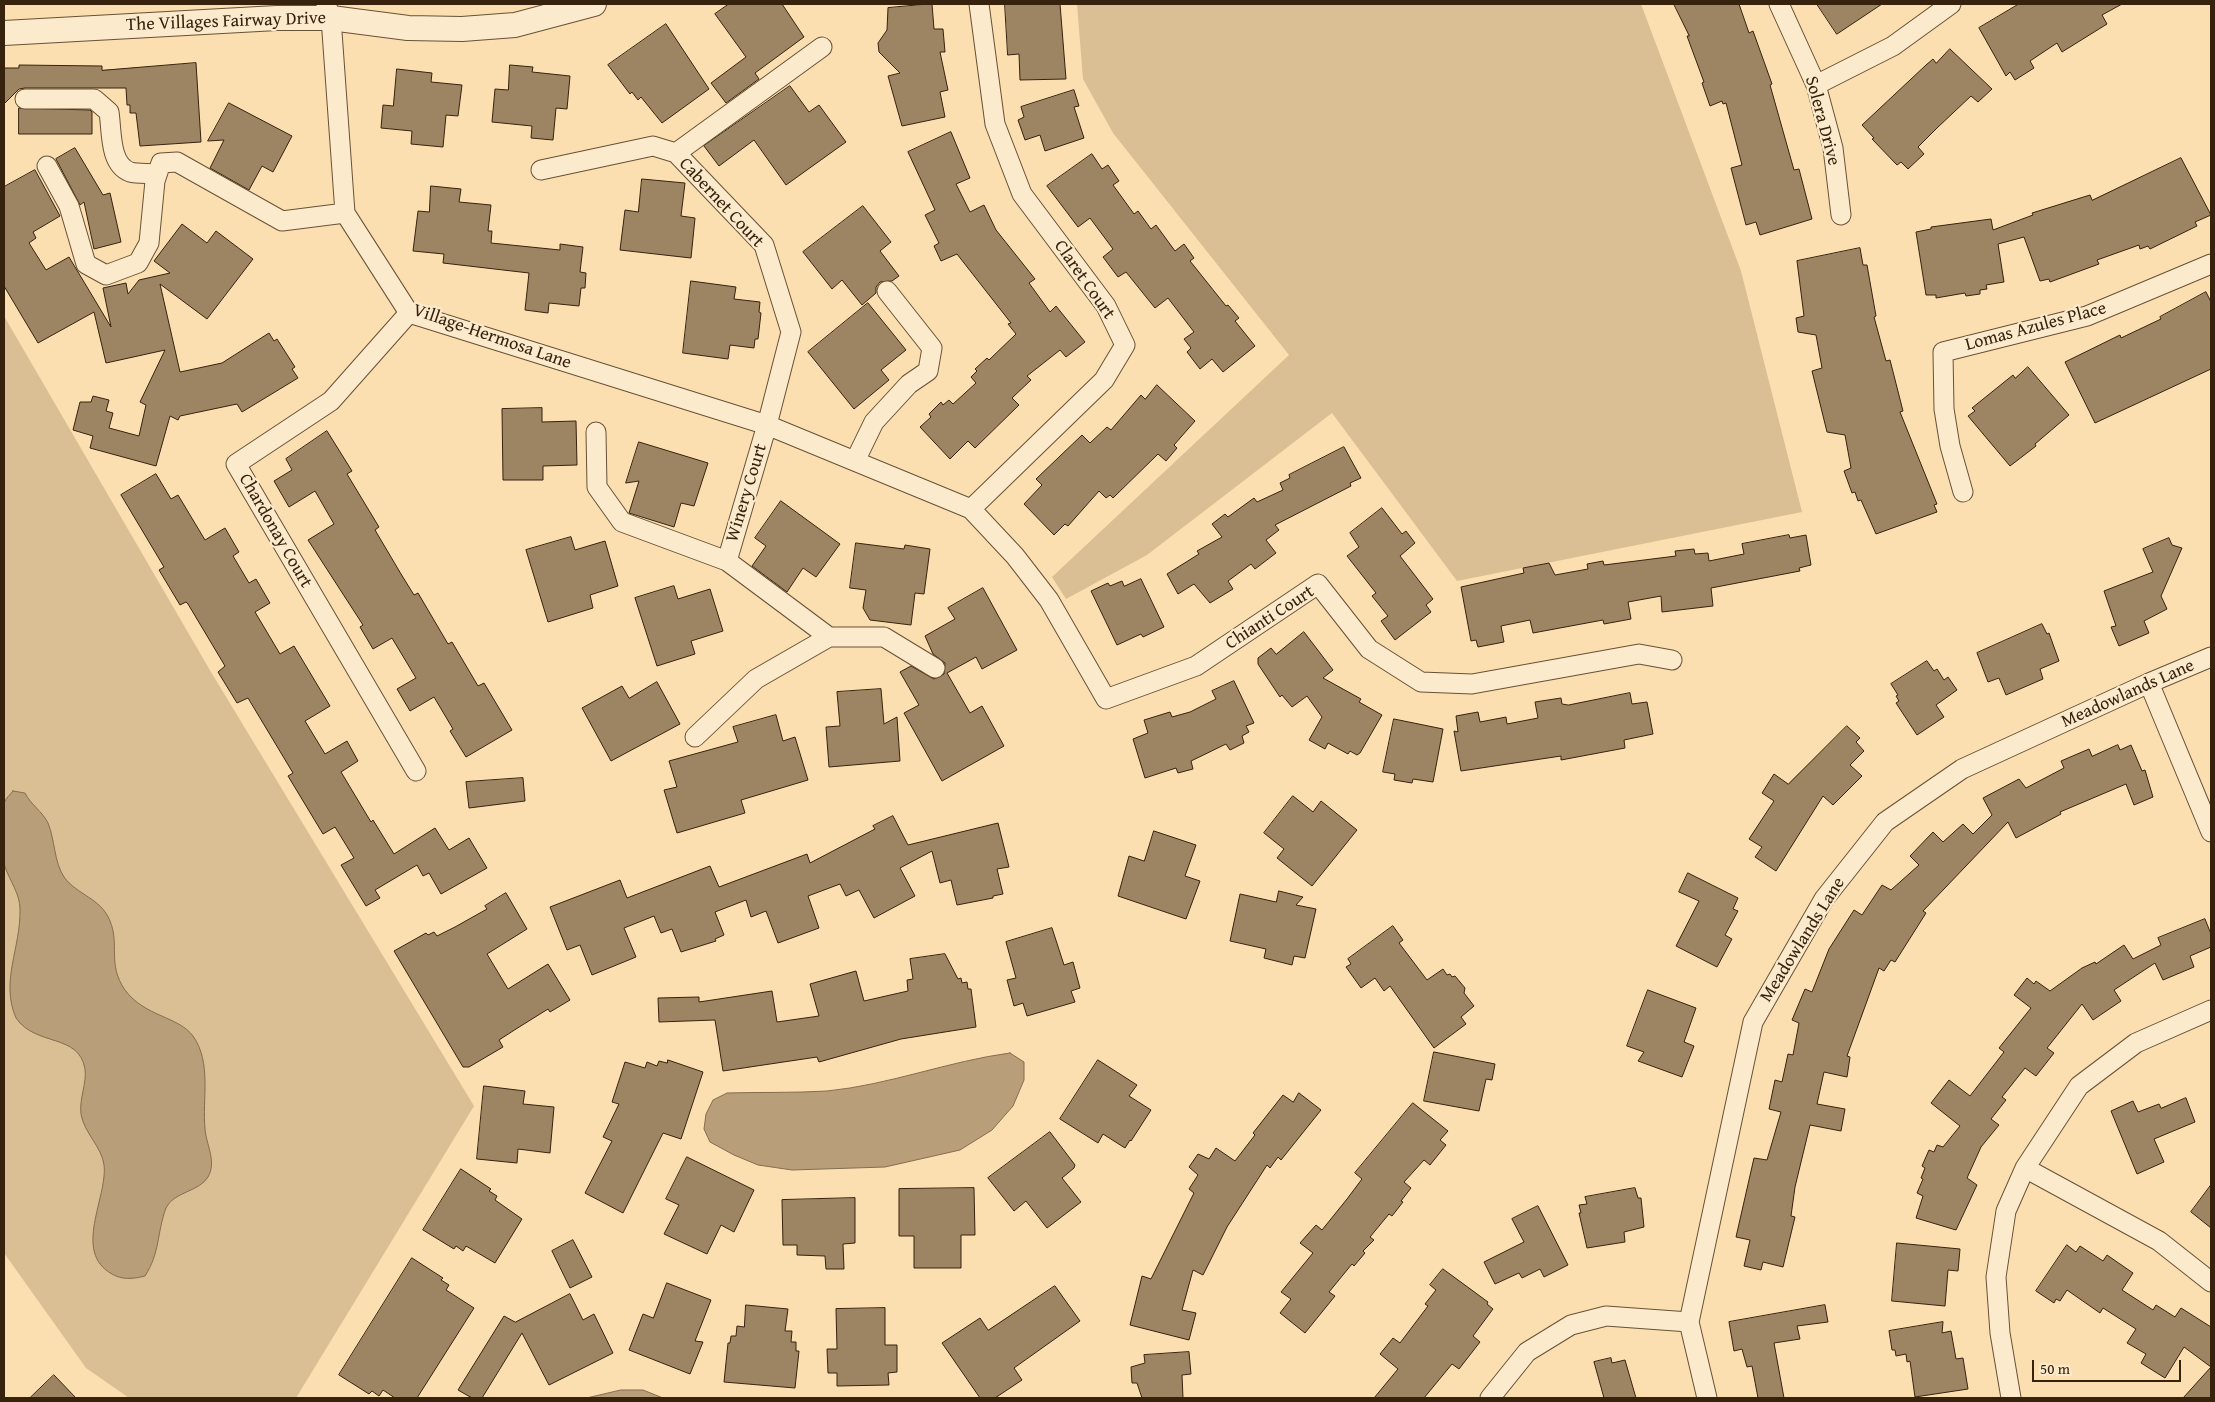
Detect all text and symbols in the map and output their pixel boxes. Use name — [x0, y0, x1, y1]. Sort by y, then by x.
street label: The Villages Fairway Drive — [126, 8, 326, 36]
street label: Solera Drive — [1800, 74, 1844, 168]
street label: Cabernet Court — [674, 154, 768, 252]
street label: Claret Court — [1049, 236, 1119, 324]
street label: Lomas Azules Place — [1963, 298, 2109, 356]
street label: Village-Hermosa Lane — [410, 300, 574, 374]
street label: Winery Court — [722, 441, 772, 545]
street label: Chardonay Court — [234, 470, 316, 592]
street label: Chianti Court — [1222, 581, 1318, 655]
street label: Meadowlands Lane — [2058, 655, 2198, 733]
street label: Meadowlands Lane — [1756, 874, 1850, 1006]
scale bar — [2035, 1350, 2184, 1382]
text: 50 m — [2040, 1358, 2070, 1379]

